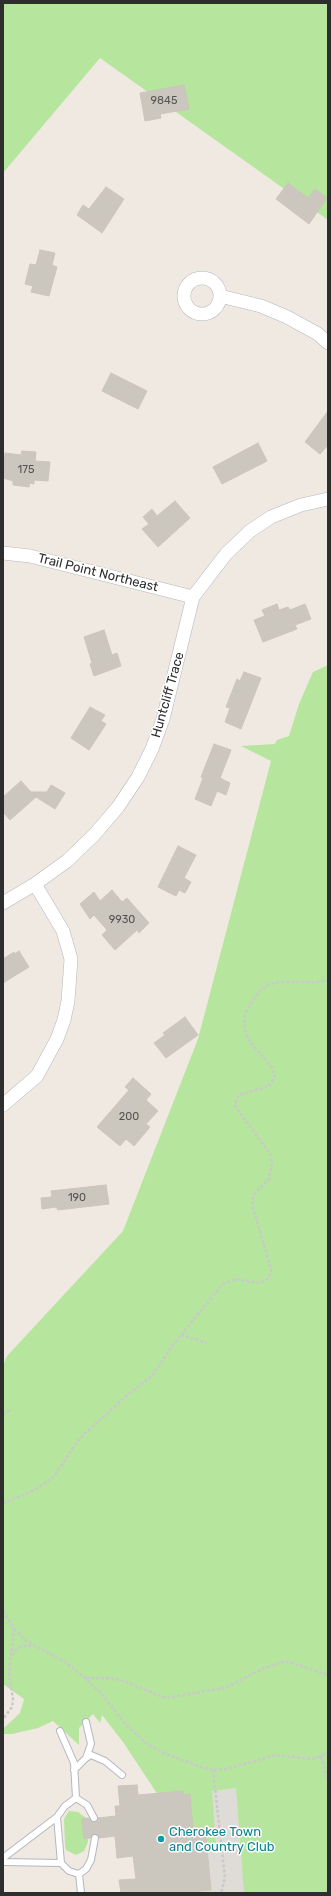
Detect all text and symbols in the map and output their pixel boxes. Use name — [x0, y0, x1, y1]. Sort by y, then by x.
house number: 9845 — [151, 94, 177, 108]
house number: 175 — [18, 463, 34, 477]
street label: Trail Point Northeast — [36, 550, 160, 596]
street label: Huntcliff Trace — [148, 650, 188, 740]
house number: 9930 — [109, 913, 135, 927]
house number: 200 — [119, 1110, 139, 1124]
house number: 190 — [68, 1191, 86, 1205]
place label: Cherokee Town and Country Club — [169, 1824, 274, 1855]
marker: Cherokee Town and Country Club — [156, 1834, 166, 1844]

